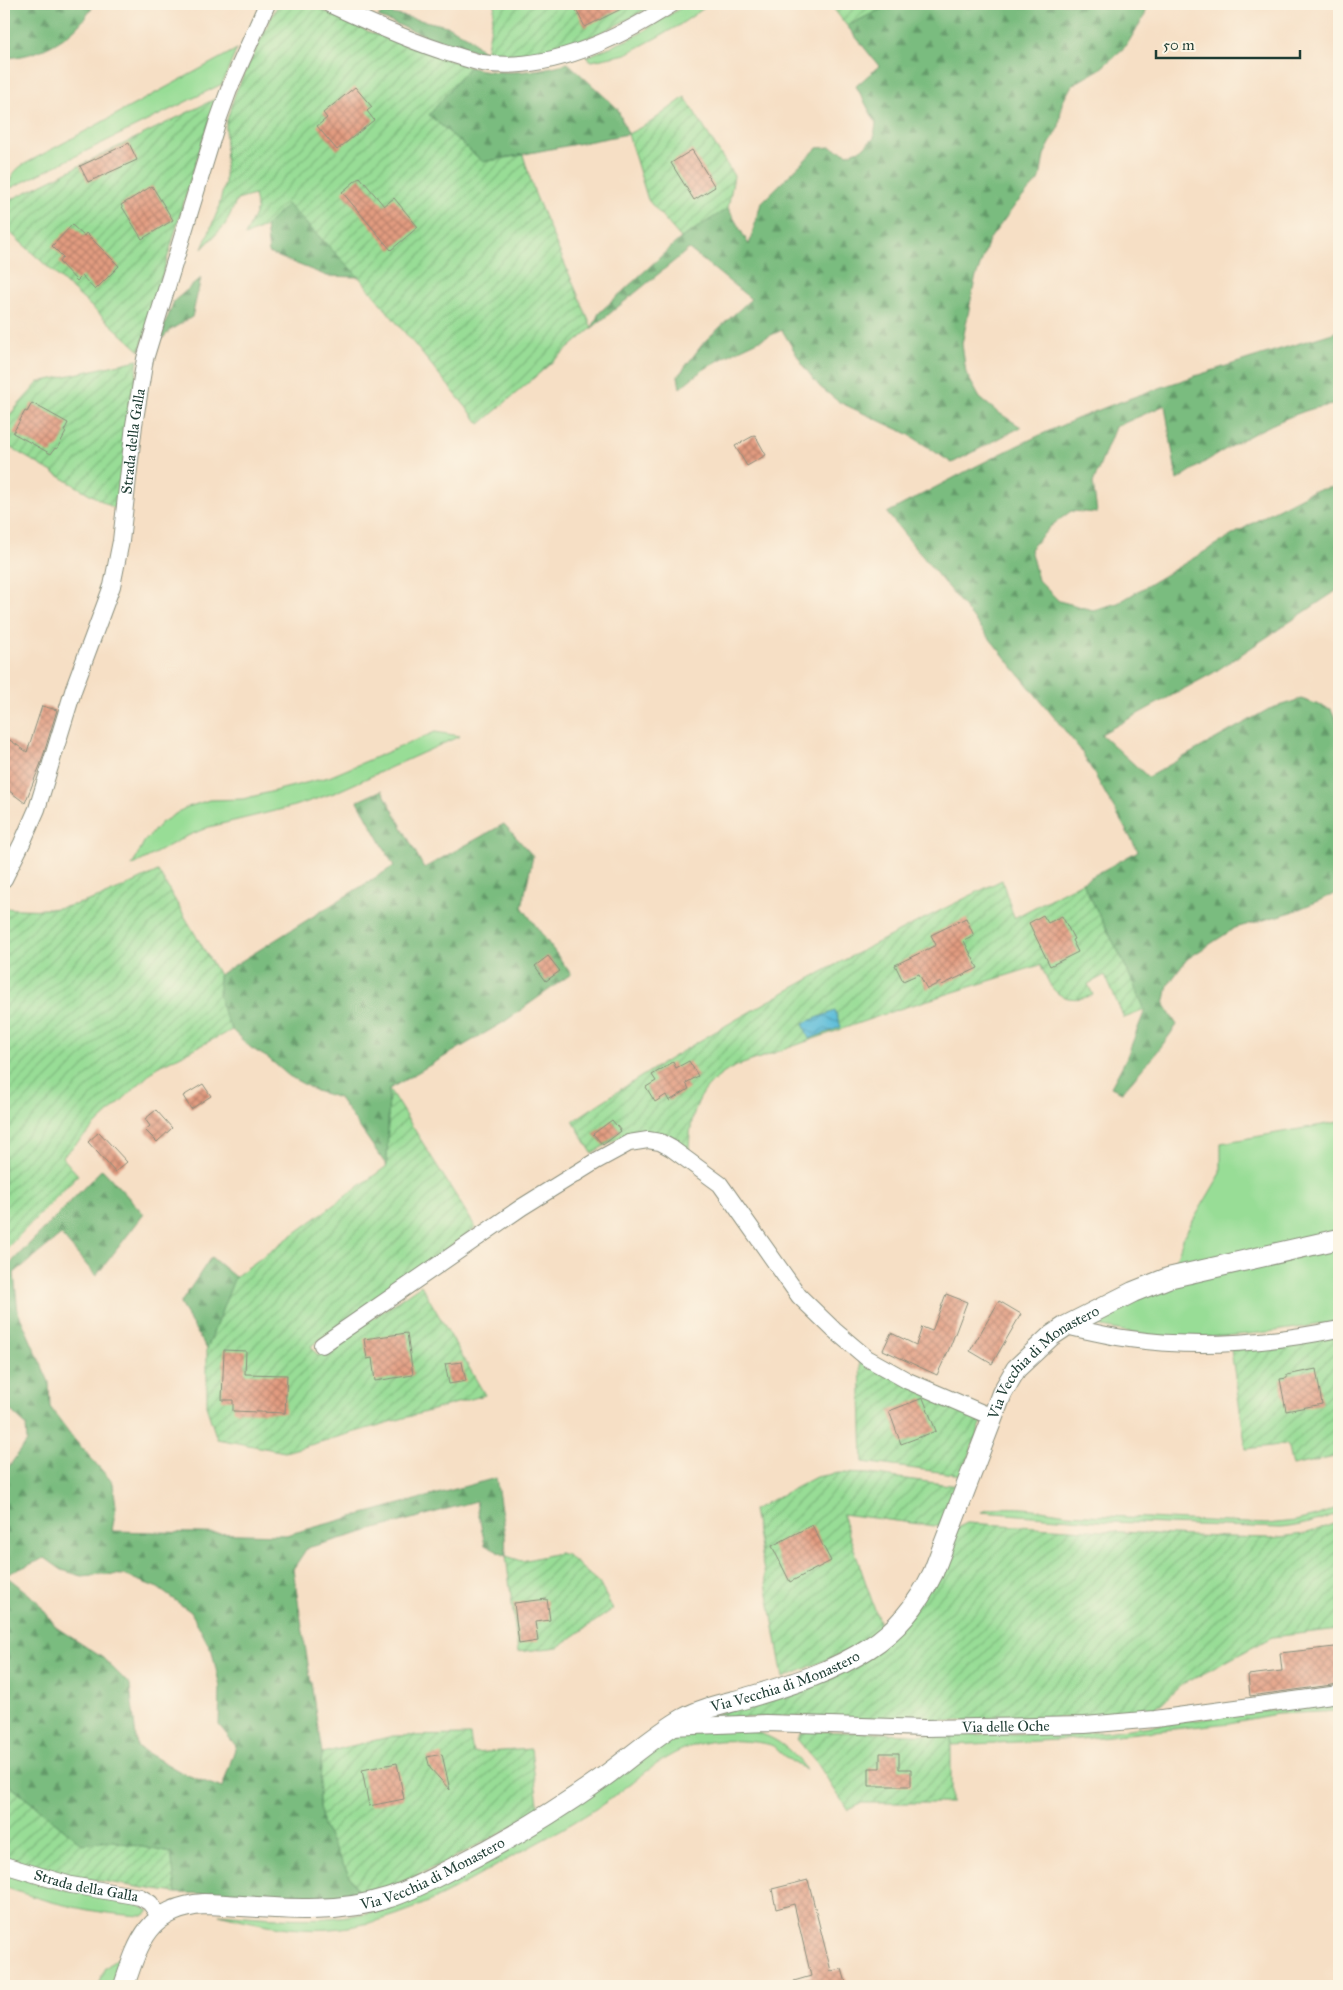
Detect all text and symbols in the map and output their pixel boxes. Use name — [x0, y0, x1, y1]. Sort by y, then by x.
scale bar — [1156, 28, 1299, 60]
text: 50 m — [1163, 36, 1195, 54]
street label: Strada della Galla — [117, 387, 149, 495]
street label: Via Vecchia di Monastero — [984, 1302, 1102, 1422]
street label: Via Vecchia di Monastero — [708, 1647, 863, 1716]
street label: Via delle Oche — [961, 1717, 1050, 1736]
street label: Via Vecchia di Monastero — [358, 1833, 508, 1914]
street label: Strada della Galla — [32, 1865, 140, 1906]

